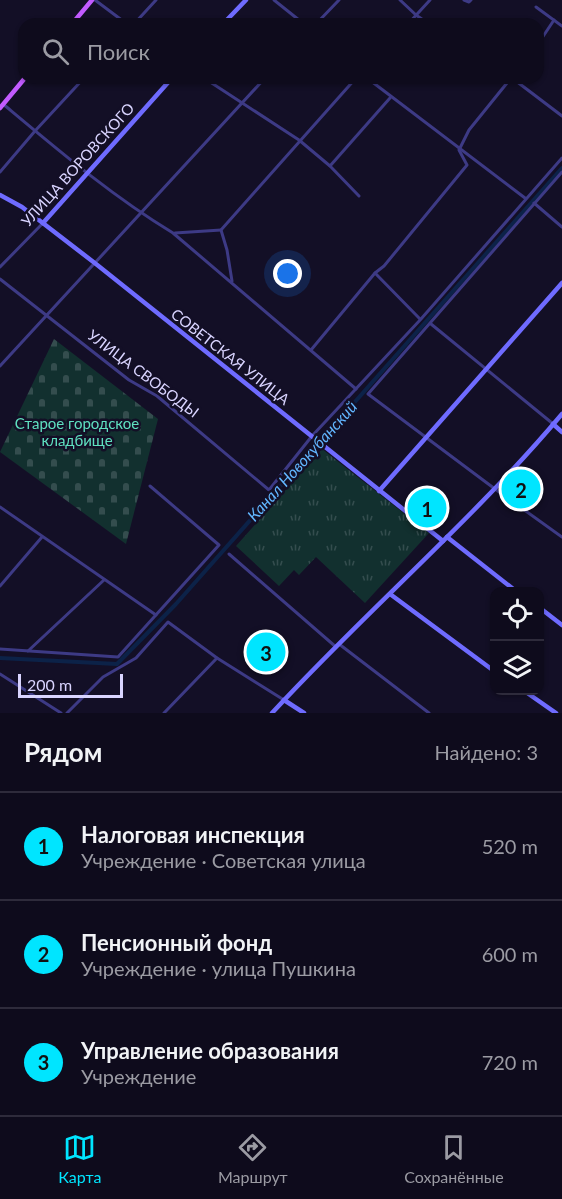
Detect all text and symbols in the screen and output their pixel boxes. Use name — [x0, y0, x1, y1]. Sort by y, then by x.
search box — [18, 18, 544, 84]
icon: search — [39, 35, 72, 68]
text: Поиск — [87, 38, 150, 65]
street label: УЛИЦА ВОРОВСКОГО — [17, 99, 138, 230]
your location — [273, 259, 302, 288]
street label: СОВЕТСКАЯ УЛИЦА — [168, 304, 294, 409]
street label: УЛИЦА СВОБОДЫ — [85, 326, 203, 421]
water label: Канал Новокубанский — [243, 397, 360, 524]
park label: Старое городское кладбище — [15, 414, 139, 449]
pin: 2 — [502, 466, 540, 512]
pin: 1 — [408, 486, 446, 530]
map controls — [490, 587, 544, 695]
button: locate — [490, 587, 544, 641]
pin: 3 — [246, 630, 286, 674]
button: layers — [490, 641, 544, 695]
scale bar — [18, 671, 123, 698]
text: 200 m — [27, 675, 72, 694]
text: Рядом — [24, 736, 102, 768]
text: Найдено: 3 — [435, 740, 538, 764]
text: Налоговая инспекция — [81, 821, 305, 848]
text: 1 — [38, 834, 49, 858]
text: 520 m — [482, 834, 538, 858]
text: Учреждение · Советская улица — [81, 848, 366, 872]
text: Пенсионный фонд — [81, 929, 272, 956]
text: 2 — [38, 942, 49, 966]
text: 600 m — [482, 942, 538, 966]
text: Учреждение · улица Пушкина — [81, 956, 356, 980]
text: Управление образования — [81, 1037, 339, 1064]
text: 3 — [38, 1050, 49, 1074]
text: 720 m — [482, 1050, 538, 1074]
text: Учреждение — [81, 1064, 196, 1088]
tab: Карта — [58, 1131, 101, 1186]
tab: Маршрут — [218, 1131, 288, 1186]
tab: Сохранённые — [404, 1131, 504, 1186]

